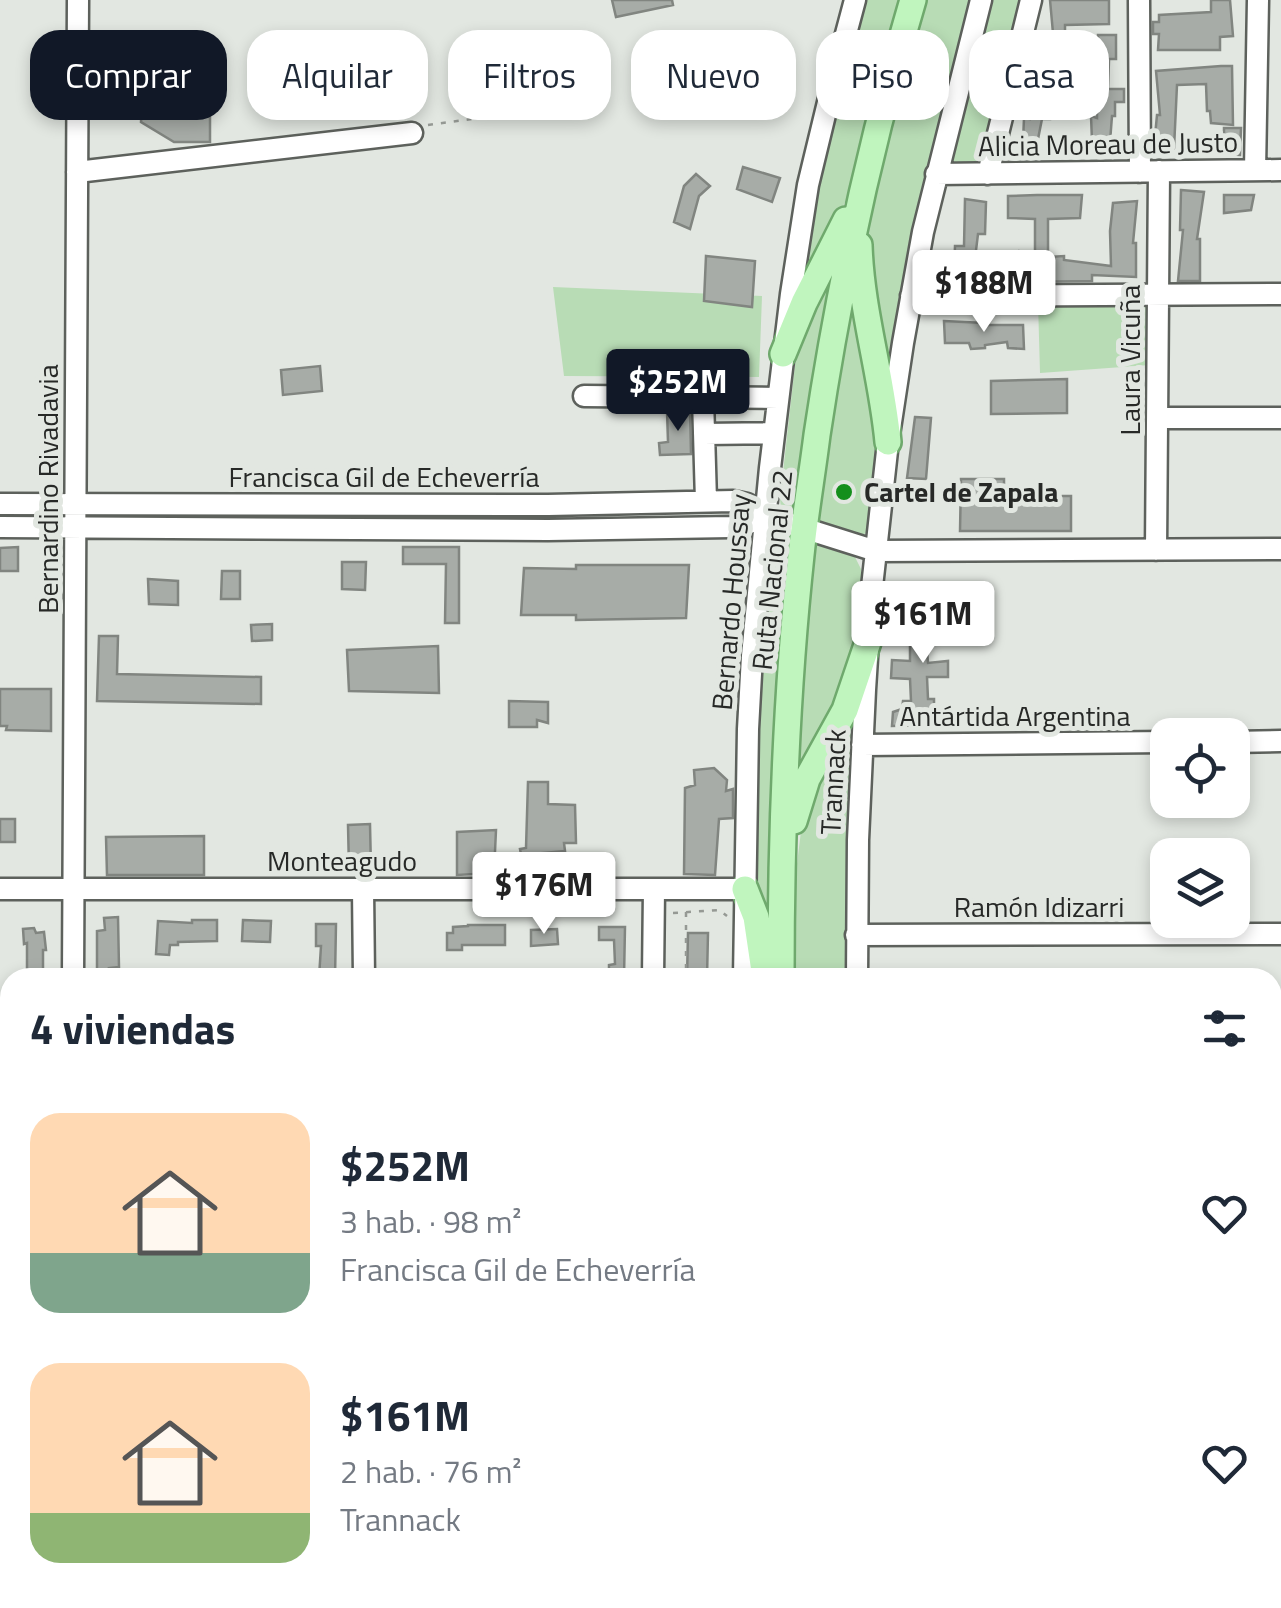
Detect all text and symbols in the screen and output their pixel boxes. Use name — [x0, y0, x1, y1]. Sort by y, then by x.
chip: Comprar — [30, 30, 227, 120]
chip: Alquilar — [247, 30, 428, 120]
chip: Filtros — [448, 30, 611, 120]
chip: Nuevo — [631, 30, 796, 120]
chip: Piso — [816, 30, 949, 120]
chip: Casa — [969, 30, 1109, 120]
street label: Alicia Moreau de Justo — [977, 120, 1238, 167]
pin: $188M — [914, 250, 1054, 335]
text: $188M — [934, 258, 1034, 306]
street label: Laura Vicuña — [1108, 285, 1151, 435]
pin: $252M — [608, 349, 748, 434]
text: $252M — [628, 357, 728, 405]
street label: Bernardino Rivadavia — [26, 364, 69, 614]
street label: Francisca Gil de Echeverría — [228, 455, 540, 498]
street label: Ruta Nacional 22 — [740, 468, 803, 672]
place label: Cartel de Zapala — [864, 470, 1059, 513]
marker: Cartel de Zapala — [833, 481, 855, 503]
street label: Bernardo Houssay — [700, 492, 761, 712]
pin: $161M — [853, 581, 993, 666]
text: $161M — [873, 589, 973, 637]
street label: Antártida Argentina — [900, 694, 1130, 737]
map controls — [1150, 718, 1250, 938]
button: locate — [1150, 718, 1250, 818]
street label: Trannack — [808, 728, 857, 836]
button: layers — [1150, 838, 1250, 938]
street label: Monteagudo — [267, 839, 417, 882]
pin: $176M — [474, 852, 614, 937]
text: $176M — [494, 860, 594, 908]
street label: Ramón Idizarri — [954, 885, 1124, 928]
text: 4 viviendas — [30, 996, 235, 1060]
icon: filters — [1197, 1001, 1252, 1056]
text: $252M — [340, 1133, 470, 1197]
icon: home — [110, 1153, 230, 1273]
icon: heart — [1197, 1186, 1252, 1241]
text: 3 hab. · 98 m² — [340, 1197, 522, 1245]
text: Francisca Gil de Echeverría — [340, 1245, 696, 1293]
text: $161M — [340, 1383, 470, 1447]
icon: home — [110, 1403, 230, 1523]
icon: heart — [1197, 1436, 1252, 1491]
text: 2 hab. · 76 m² — [340, 1447, 522, 1495]
text: Trannack — [340, 1495, 461, 1543]

